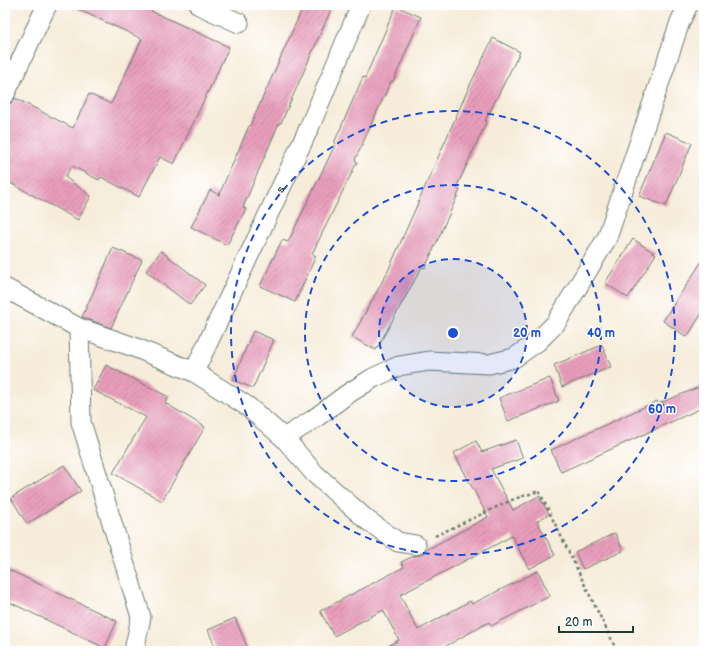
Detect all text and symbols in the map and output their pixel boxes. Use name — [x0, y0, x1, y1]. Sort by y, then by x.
street label: s — [274, 184, 288, 195]
centre of rings — [446, 326, 460, 340]
text: 20 m — [513, 326, 541, 341]
text: 40 m — [587, 326, 615, 341]
text: 60 m — [648, 402, 676, 417]
scale bar — [559, 608, 633, 634]
text: 20 m — [565, 615, 592, 630]

